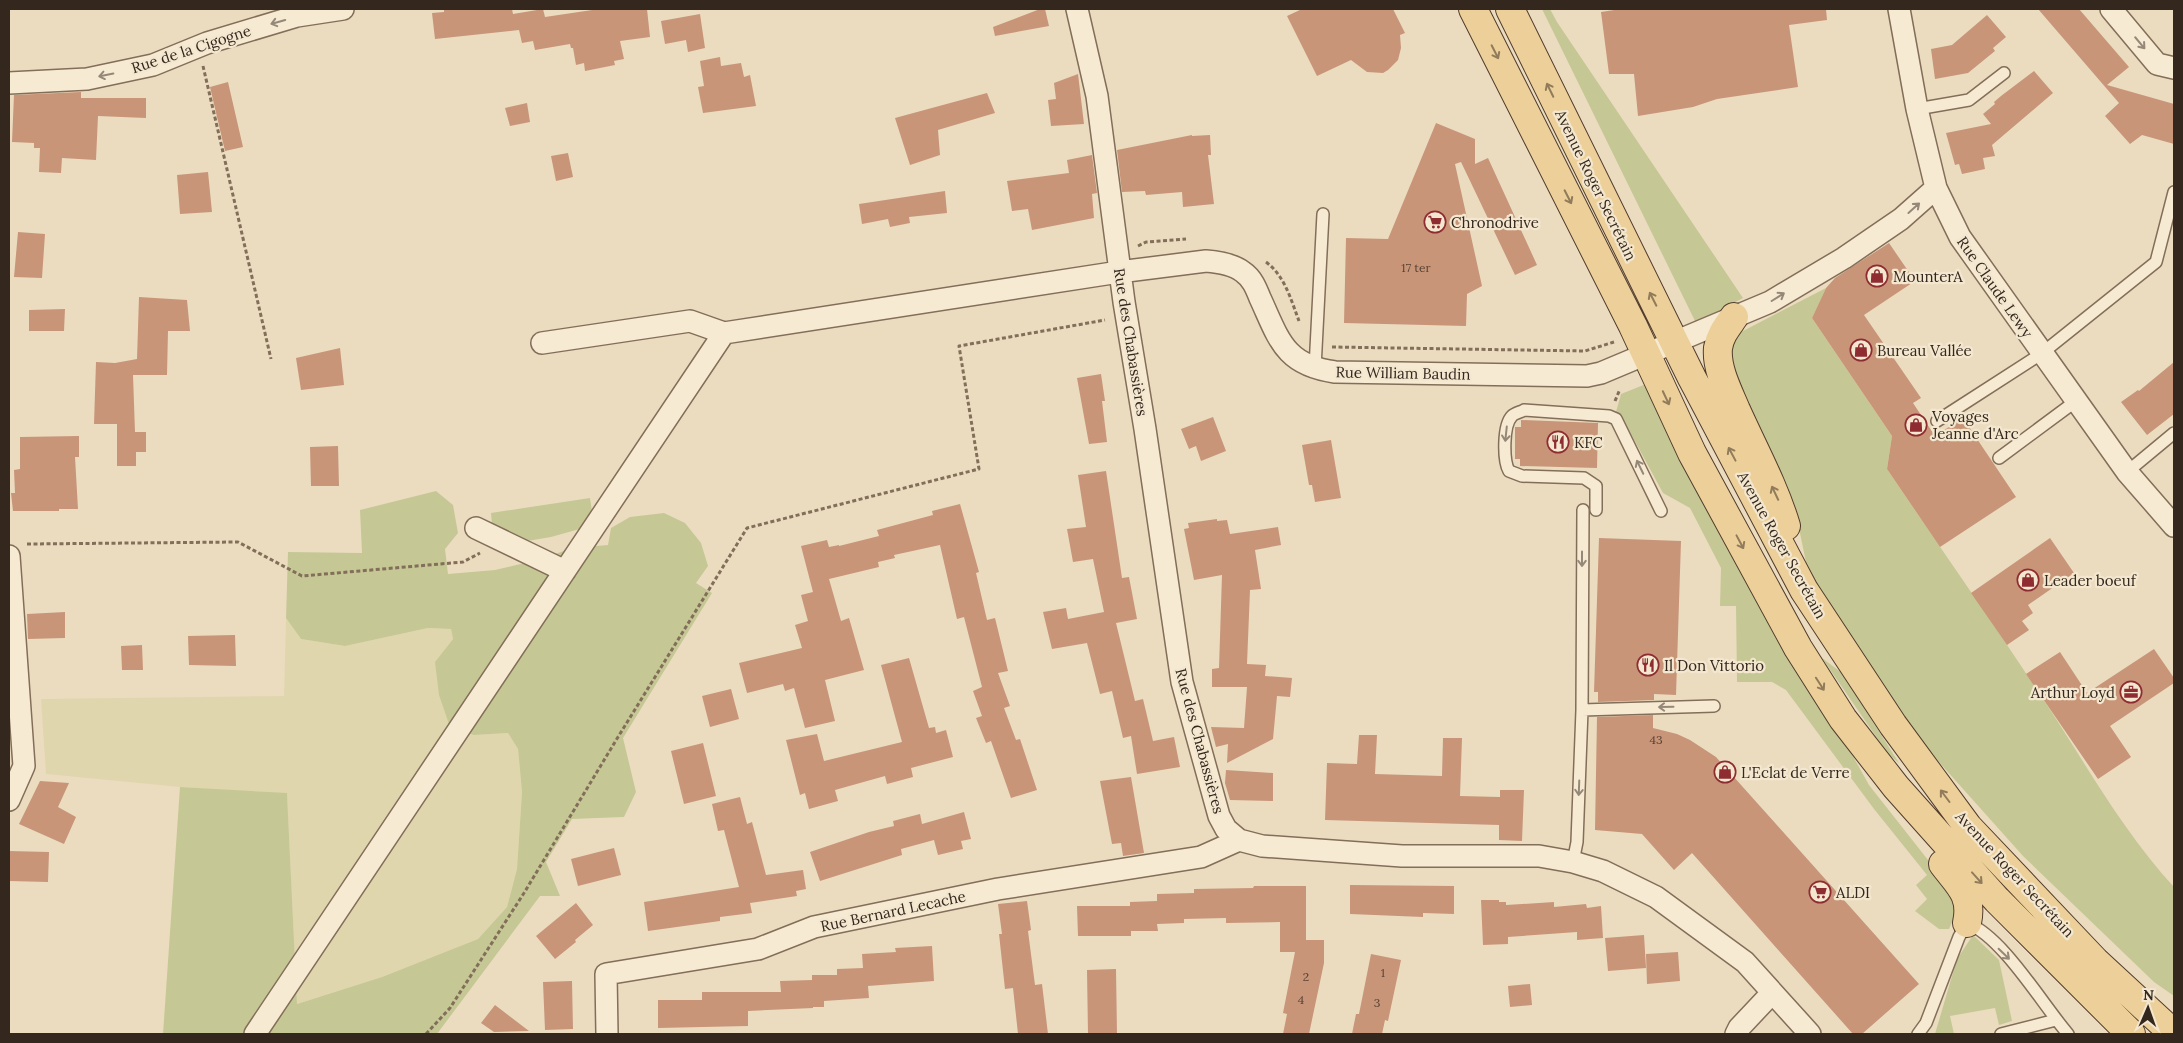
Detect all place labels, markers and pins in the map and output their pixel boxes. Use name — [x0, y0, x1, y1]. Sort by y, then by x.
supermarket icon: Chronodrive — [1423, 210, 1447, 234]
place label: Chronodrive — [1451, 213, 1539, 232]
shop icon: MounterA — [1865, 264, 1889, 288]
place label: MounterA — [1893, 267, 1963, 286]
shop icon: Bureau Vallée — [1849, 338, 1873, 362]
place label: Bureau Vallée — [1877, 341, 1972, 360]
place label: Voyages Jeanne d'Arc — [1931, 407, 2019, 443]
shop icon: Voyages Jeanne d'Arc — [1904, 413, 1928, 437]
restaurant icon: KFC — [1546, 430, 1570, 454]
place label: KFC — [1574, 433, 1603, 452]
shop icon: Leader boeuf — [2016, 568, 2040, 592]
place label: Leader boeuf — [2044, 571, 2137, 590]
restaurant icon: Il Don Vittorio — [1636, 653, 1660, 677]
place label: Il Don Vittorio — [1664, 656, 1764, 675]
office icon: Arthur Loyd — [2119, 680, 2143, 704]
place label: Arthur Loyd — [2030, 683, 2115, 702]
shop icon: L'Eclat de Verre — [1713, 760, 1737, 784]
place label: L'Eclat de Verre — [1741, 763, 1850, 782]
supermarket icon: ALDI — [1808, 880, 1832, 904]
place label: ALDI — [1835, 883, 1870, 902]

